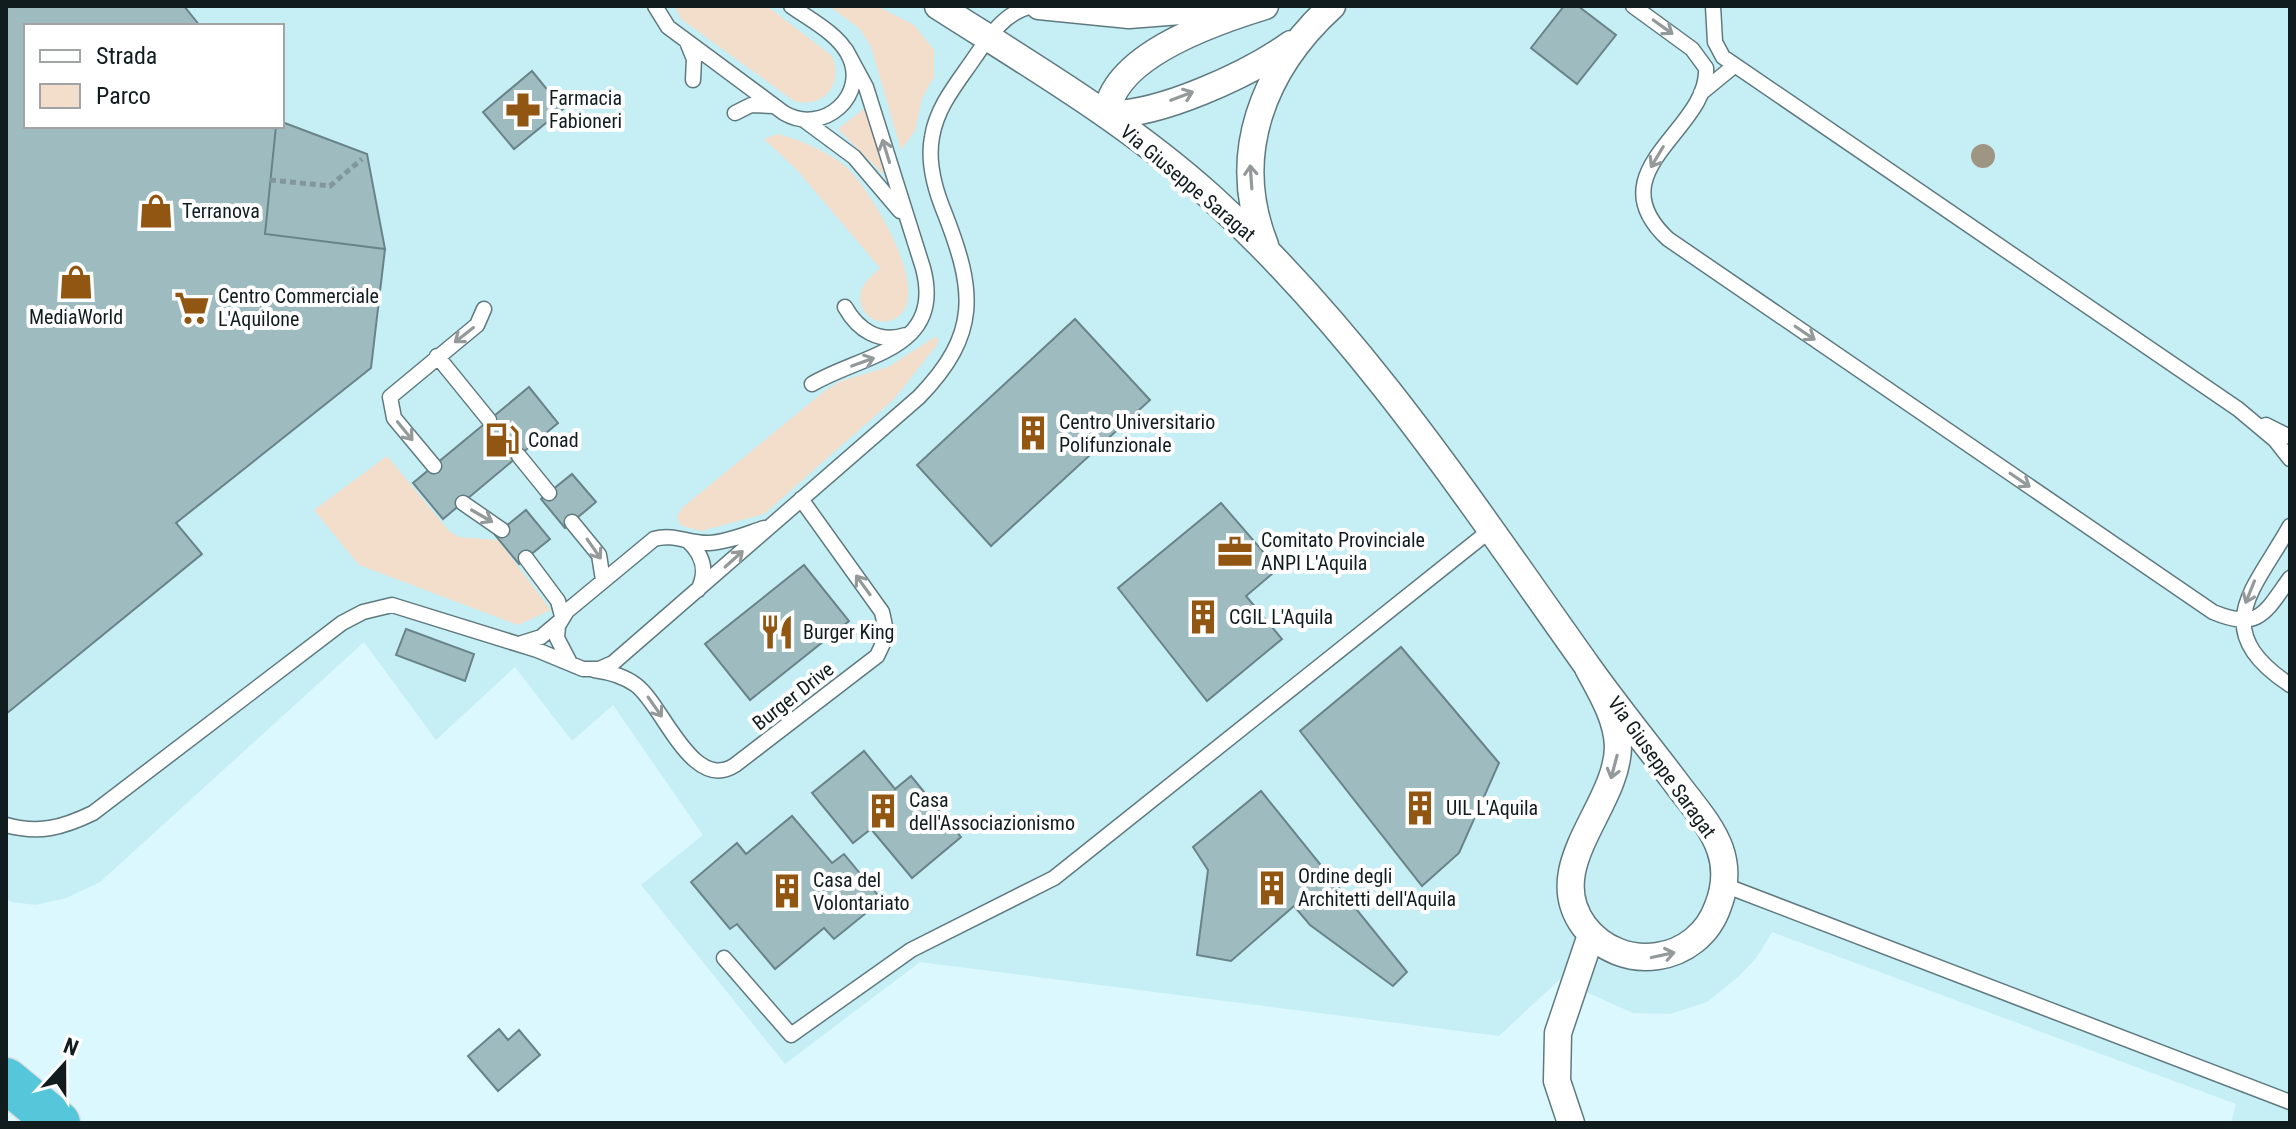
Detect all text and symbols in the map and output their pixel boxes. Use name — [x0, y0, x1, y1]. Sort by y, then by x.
one-way arrow — [1651, 19, 1673, 36]
legend — [24, 24, 284, 128]
text: Strada — [96, 42, 157, 70]
text: Parco — [96, 82, 151, 110]
place label: Farmacia Fabioneri — [549, 86, 622, 133]
one-way arrow — [1169, 88, 1194, 102]
pharmacy icon: Farmacia Fabioneri — [504, 91, 542, 129]
street label: Via Giuseppe Saragat — [1116, 120, 1260, 247]
one-way arrow — [878, 138, 893, 164]
one-way arrow — [1649, 145, 1665, 168]
one-way arrow — [1243, 164, 1258, 191]
shop icon: Terranova — [137, 192, 175, 230]
place label: Terranova — [182, 199, 260, 223]
shop icon: MediaWorld — [57, 263, 95, 301]
place label: Centro Commerciale L'Aquilone — [218, 284, 379, 331]
supermarket icon: Centro Commerciale L'Aquilone — [173, 289, 211, 327]
place label: MediaWorld — [29, 305, 123, 329]
one-way arrow — [1794, 325, 1816, 341]
one-way arrow — [454, 326, 475, 344]
one-way arrow — [850, 354, 875, 368]
place label: Centro Universitario Polifunzionale — [1059, 410, 1215, 457]
building icon: Centro Universitario Polifunzionale — [1014, 414, 1052, 452]
one-way arrow — [396, 420, 413, 441]
fuel station icon: Conad — [483, 421, 521, 459]
place label: Conad — [528, 428, 579, 452]
one-way arrow — [2008, 472, 2030, 488]
one-way arrow — [470, 508, 493, 524]
place label: Comitato Provinciale ANPI L'Aquila — [1261, 528, 1425, 575]
office icon: Comitato Provinciale ANPI L'Aquila — [1216, 533, 1254, 571]
one-way arrow — [585, 537, 602, 559]
one-way arrow — [723, 550, 744, 569]
one-way arrow — [854, 575, 871, 596]
one-way arrow — [2242, 579, 2256, 604]
building icon: CGIL L'Aquila — [1184, 598, 1222, 636]
place label: CGIL L'Aquila — [1229, 605, 1333, 629]
restaurant icon: Burger King — [758, 613, 796, 651]
place label: Burger King — [803, 620, 894, 644]
street label: Burger Drive — [748, 657, 838, 735]
street label: Via Giuseppe Saragat — [1603, 692, 1721, 842]
one-way arrow — [647, 695, 663, 717]
one-way arrow — [1605, 754, 1620, 780]
place label: Casa dell'Associazionismo — [909, 788, 1075, 835]
building icon: UIL L'Aquila — [1401, 789, 1439, 827]
building icon: Casa dell'Associazionismo — [864, 792, 902, 830]
place label: UIL L'Aquila — [1446, 796, 1538, 820]
place label: Ordine degli Architetti dell'Aquila — [1298, 864, 1456, 911]
place label: Casa del Volontariato — [813, 868, 910, 915]
building icon: Ordine degli Architetti dell'Aquila — [1253, 869, 1291, 907]
building icon: Casa del Volontariato — [768, 872, 806, 910]
one-way arrow — [1650, 947, 1676, 962]
north arrow — [24, 1025, 104, 1105]
text: N — [60, 1033, 82, 1061]

